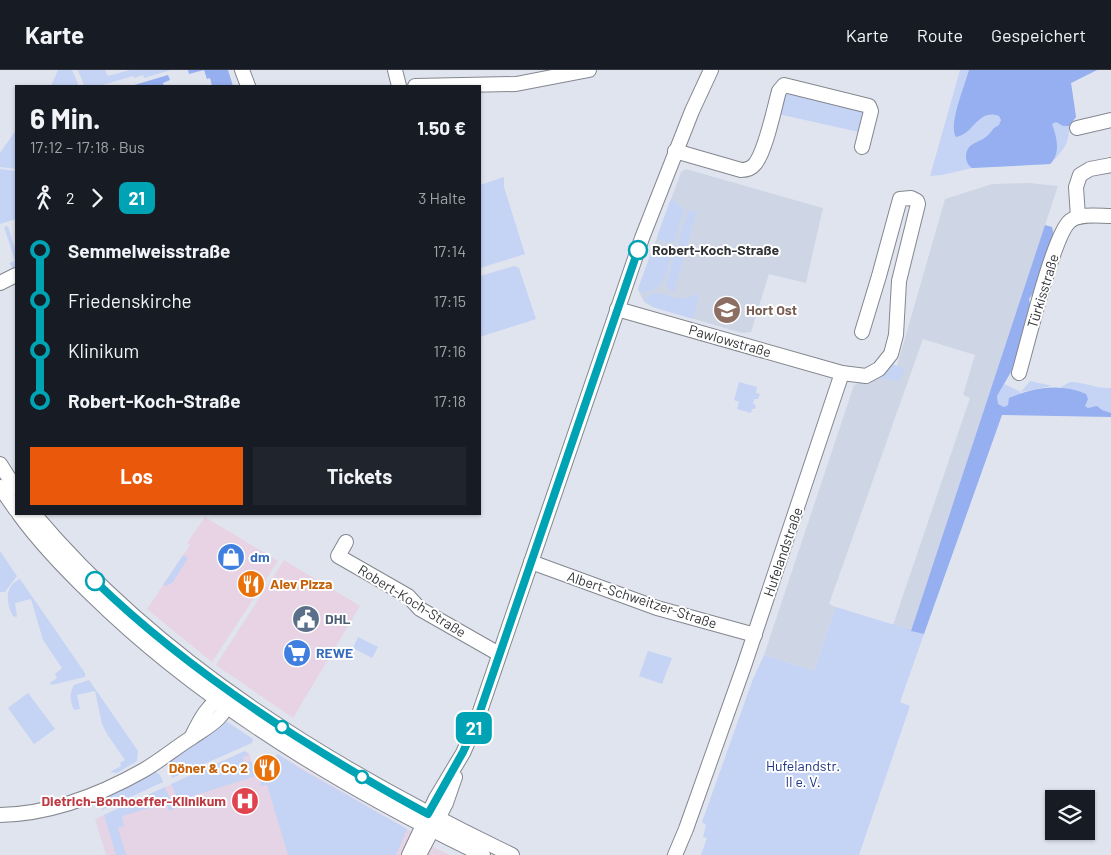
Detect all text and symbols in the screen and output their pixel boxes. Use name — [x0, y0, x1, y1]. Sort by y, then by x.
text: Karte — [25, 20, 84, 49]
text: Karte — [846, 24, 889, 46]
text: Route — [917, 24, 963, 46]
text: Gespeichert — [991, 24, 1086, 46]
text: 6 Min. — [30, 101, 100, 135]
text: 1.50 € — [417, 116, 466, 139]
text: 17:12 – 17:18 · Bus — [30, 137, 145, 156]
icon: walk — [30, 184, 58, 212]
icon: forward — [83, 184, 111, 212]
text: 21 — [129, 187, 145, 209]
text: 2 — [66, 188, 75, 207]
text: 3 Halte — [418, 188, 466, 207]
text: Semmelweisstraße — [68, 239, 230, 262]
marker: Robert-Koch-Straße — [628, 240, 648, 260]
text: 17:14 — [433, 241, 466, 260]
place label: Robert-Koch-Straße — [652, 241, 779, 258]
street label: Türkisstraße — [1023, 252, 1062, 330]
text: Friedenskirche — [68, 289, 192, 312]
text: 17:15 — [434, 291, 466, 310]
school or university icon: Hort Ost — [712, 295, 742, 325]
place label: Hort Ost — [746, 301, 797, 318]
street label: Pawlowstraße — [687, 321, 773, 360]
text: Klinikum — [68, 339, 139, 362]
text: 17:16 — [434, 341, 466, 360]
text: Robert-Koch-Straße — [68, 389, 241, 412]
text: 17:18 — [433, 391, 466, 410]
button: Los — [30, 447, 243, 505]
button: Tickets — [253, 447, 466, 505]
street label: Hufelandstraße — [759, 505, 806, 599]
shop icon: dm — [216, 542, 246, 572]
place label: dm — [250, 548, 270, 565]
street label: Robert-Koch-Straße — [355, 561, 469, 641]
street label: Albert-Schweitzer-Straße — [565, 567, 719, 632]
restaurant icon: Alev Pizza — [236, 569, 266, 599]
unlabelled marker — [85, 571, 105, 591]
place label: Alev Pizza — [270, 575, 332, 592]
public building icon: DHL — [291, 604, 321, 634]
place label: DHL — [325, 610, 350, 627]
supermarket icon: REWE — [282, 638, 312, 668]
place label: REWE — [316, 644, 353, 661]
line badge: 21 — [452, 712, 496, 744]
text: 21 — [466, 717, 482, 739]
unlabelled marker — [275, 720, 289, 734]
restaurant icon: Döner & Co 2 — [252, 753, 282, 783]
park label: Hufelandstr. II e. V. — [766, 757, 840, 790]
place label: Döner & Co 2 — [169, 759, 248, 776]
unlabelled marker — [355, 770, 369, 784]
hospital icon: Dietrich-Bonhoeffer-Klinikum — [230, 786, 260, 816]
map controls — [1045, 790, 1095, 840]
button: layers — [1045, 790, 1095, 840]
place label: Dietrich-Bonhoeffer-Klinikum — [41, 792, 226, 809]

